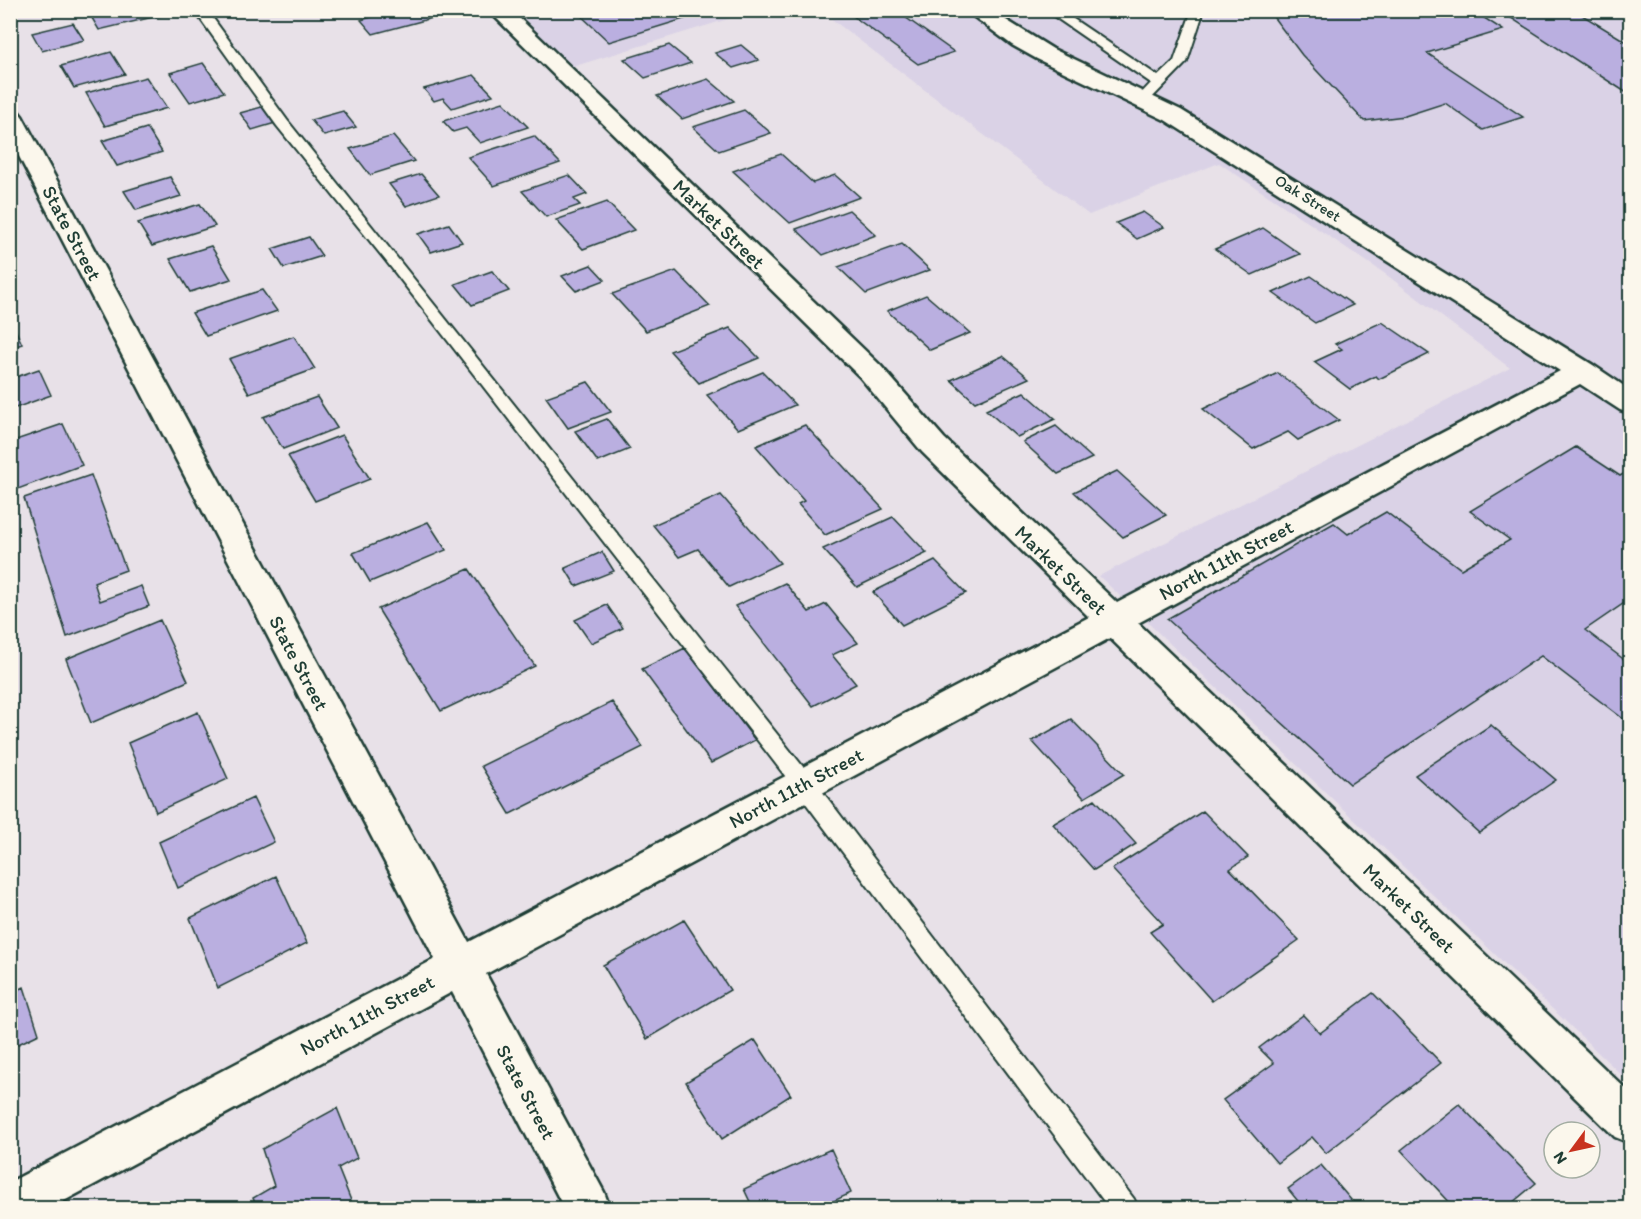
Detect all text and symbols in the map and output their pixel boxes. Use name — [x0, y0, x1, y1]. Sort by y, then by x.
street label: Oak Street — [1271, 170, 1345, 226]
street label: Market Street — [668, 174, 770, 274]
street label: State Street — [37, 181, 107, 285]
street label: North 11th Street — [1155, 514, 1298, 605]
street label: Market Street — [1010, 520, 1112, 620]
street label: State Street — [264, 611, 334, 715]
street label: North 11th Street — [725, 742, 868, 833]
street label: Market Street — [1358, 858, 1460, 958]
street label: North 11th Street — [296, 969, 439, 1060]
street label: State Street — [491, 1040, 561, 1144]
north arrow — [1542, 1120, 1602, 1180]
text: N — [1549, 1148, 1571, 1168]

